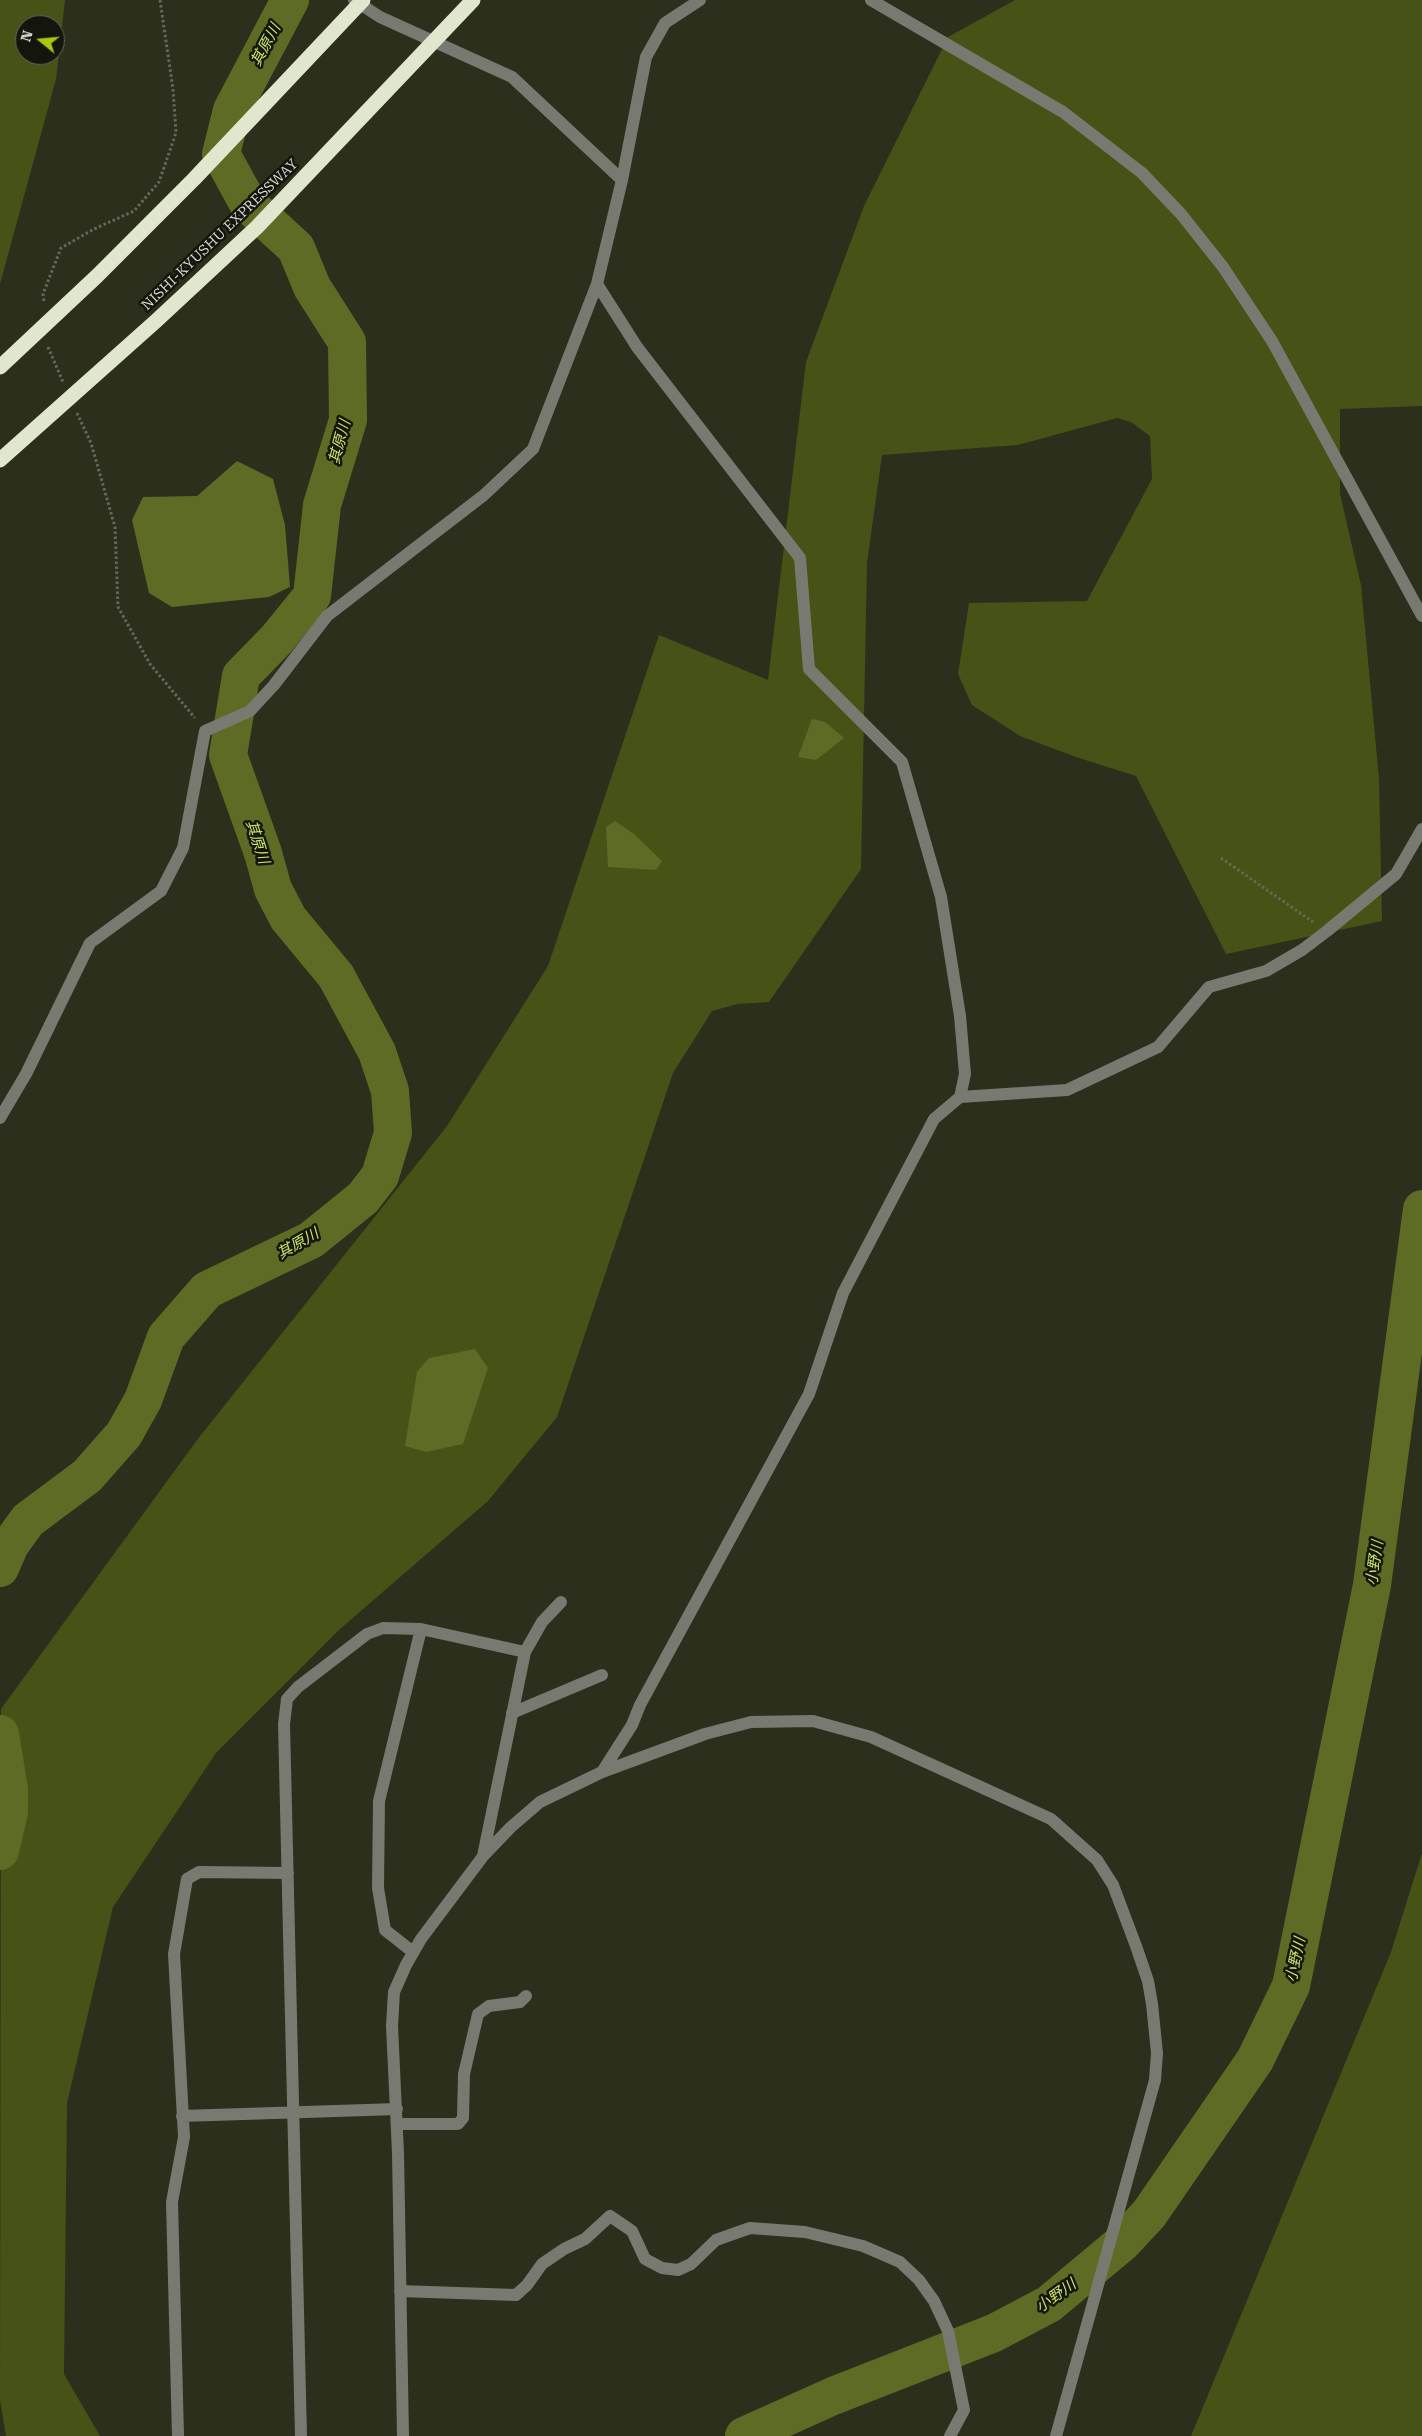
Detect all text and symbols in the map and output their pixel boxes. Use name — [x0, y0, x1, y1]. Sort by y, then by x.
north arrow — [15, 15, 65, 65]
water label: 其原川 — [247, 21, 285, 69]
text: N — [17, 28, 36, 43]
street label: NISHI-KYUSHU EXPRESSWAY — [138, 156, 302, 314]
water label: 其原川 — [325, 418, 355, 466]
water label: 其原川 — [241, 818, 273, 866]
water label: 其原川 — [274, 1225, 322, 1263]
water label: 小野川 — [1363, 1539, 1387, 1587]
water label: 小野川 — [1283, 1936, 1309, 1984]
water label: 小野川 — [1033, 2275, 1079, 2317]

